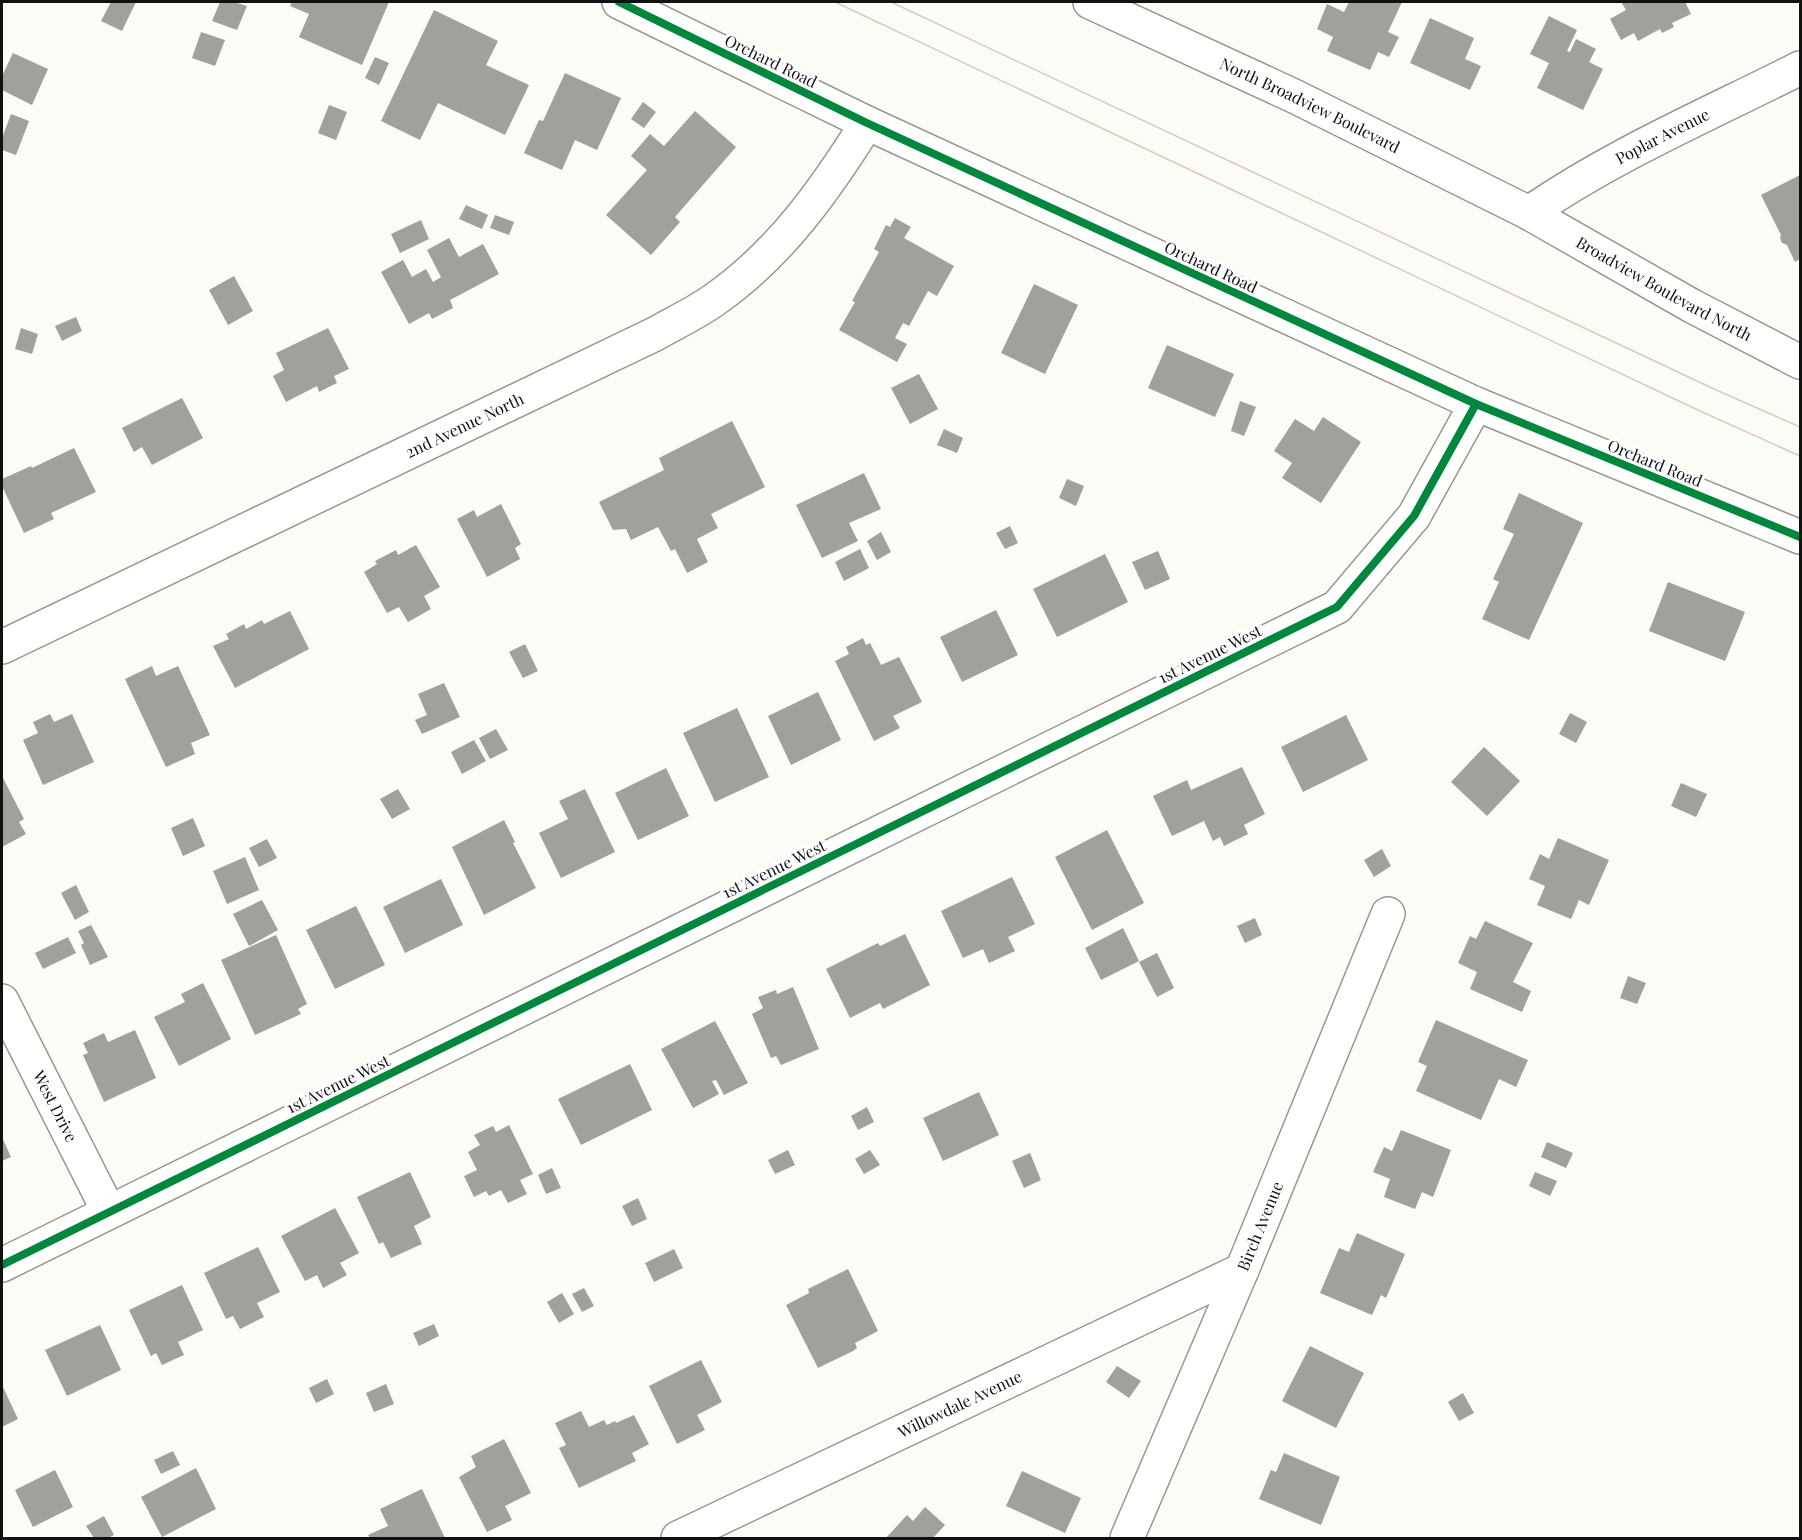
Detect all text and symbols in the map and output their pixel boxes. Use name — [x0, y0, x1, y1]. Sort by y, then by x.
street label: Orchard Road — [722, 29, 821, 92]
street label: North Broadview Boulevard — [1217, 52, 1404, 157]
street label: Poplar Avenue — [1611, 103, 1713, 169]
street label: Broadview Boulevard North — [1573, 231, 1756, 346]
street label: Orchard Road — [1161, 236, 1261, 297]
street label: 2nd Avenue North — [402, 387, 528, 462]
street label: Orchard Road — [1605, 434, 1706, 491]
street label: 1st Avenue West — [1155, 619, 1265, 688]
street label: 1st Avenue West — [719, 834, 829, 903]
street label: 1st Avenue West — [283, 1049, 393, 1118]
street label: West Drive — [29, 1066, 83, 1145]
street label: Birch Avenue — [1232, 1178, 1287, 1274]
street label: Willowdale Avenue — [893, 1365, 1025, 1442]

